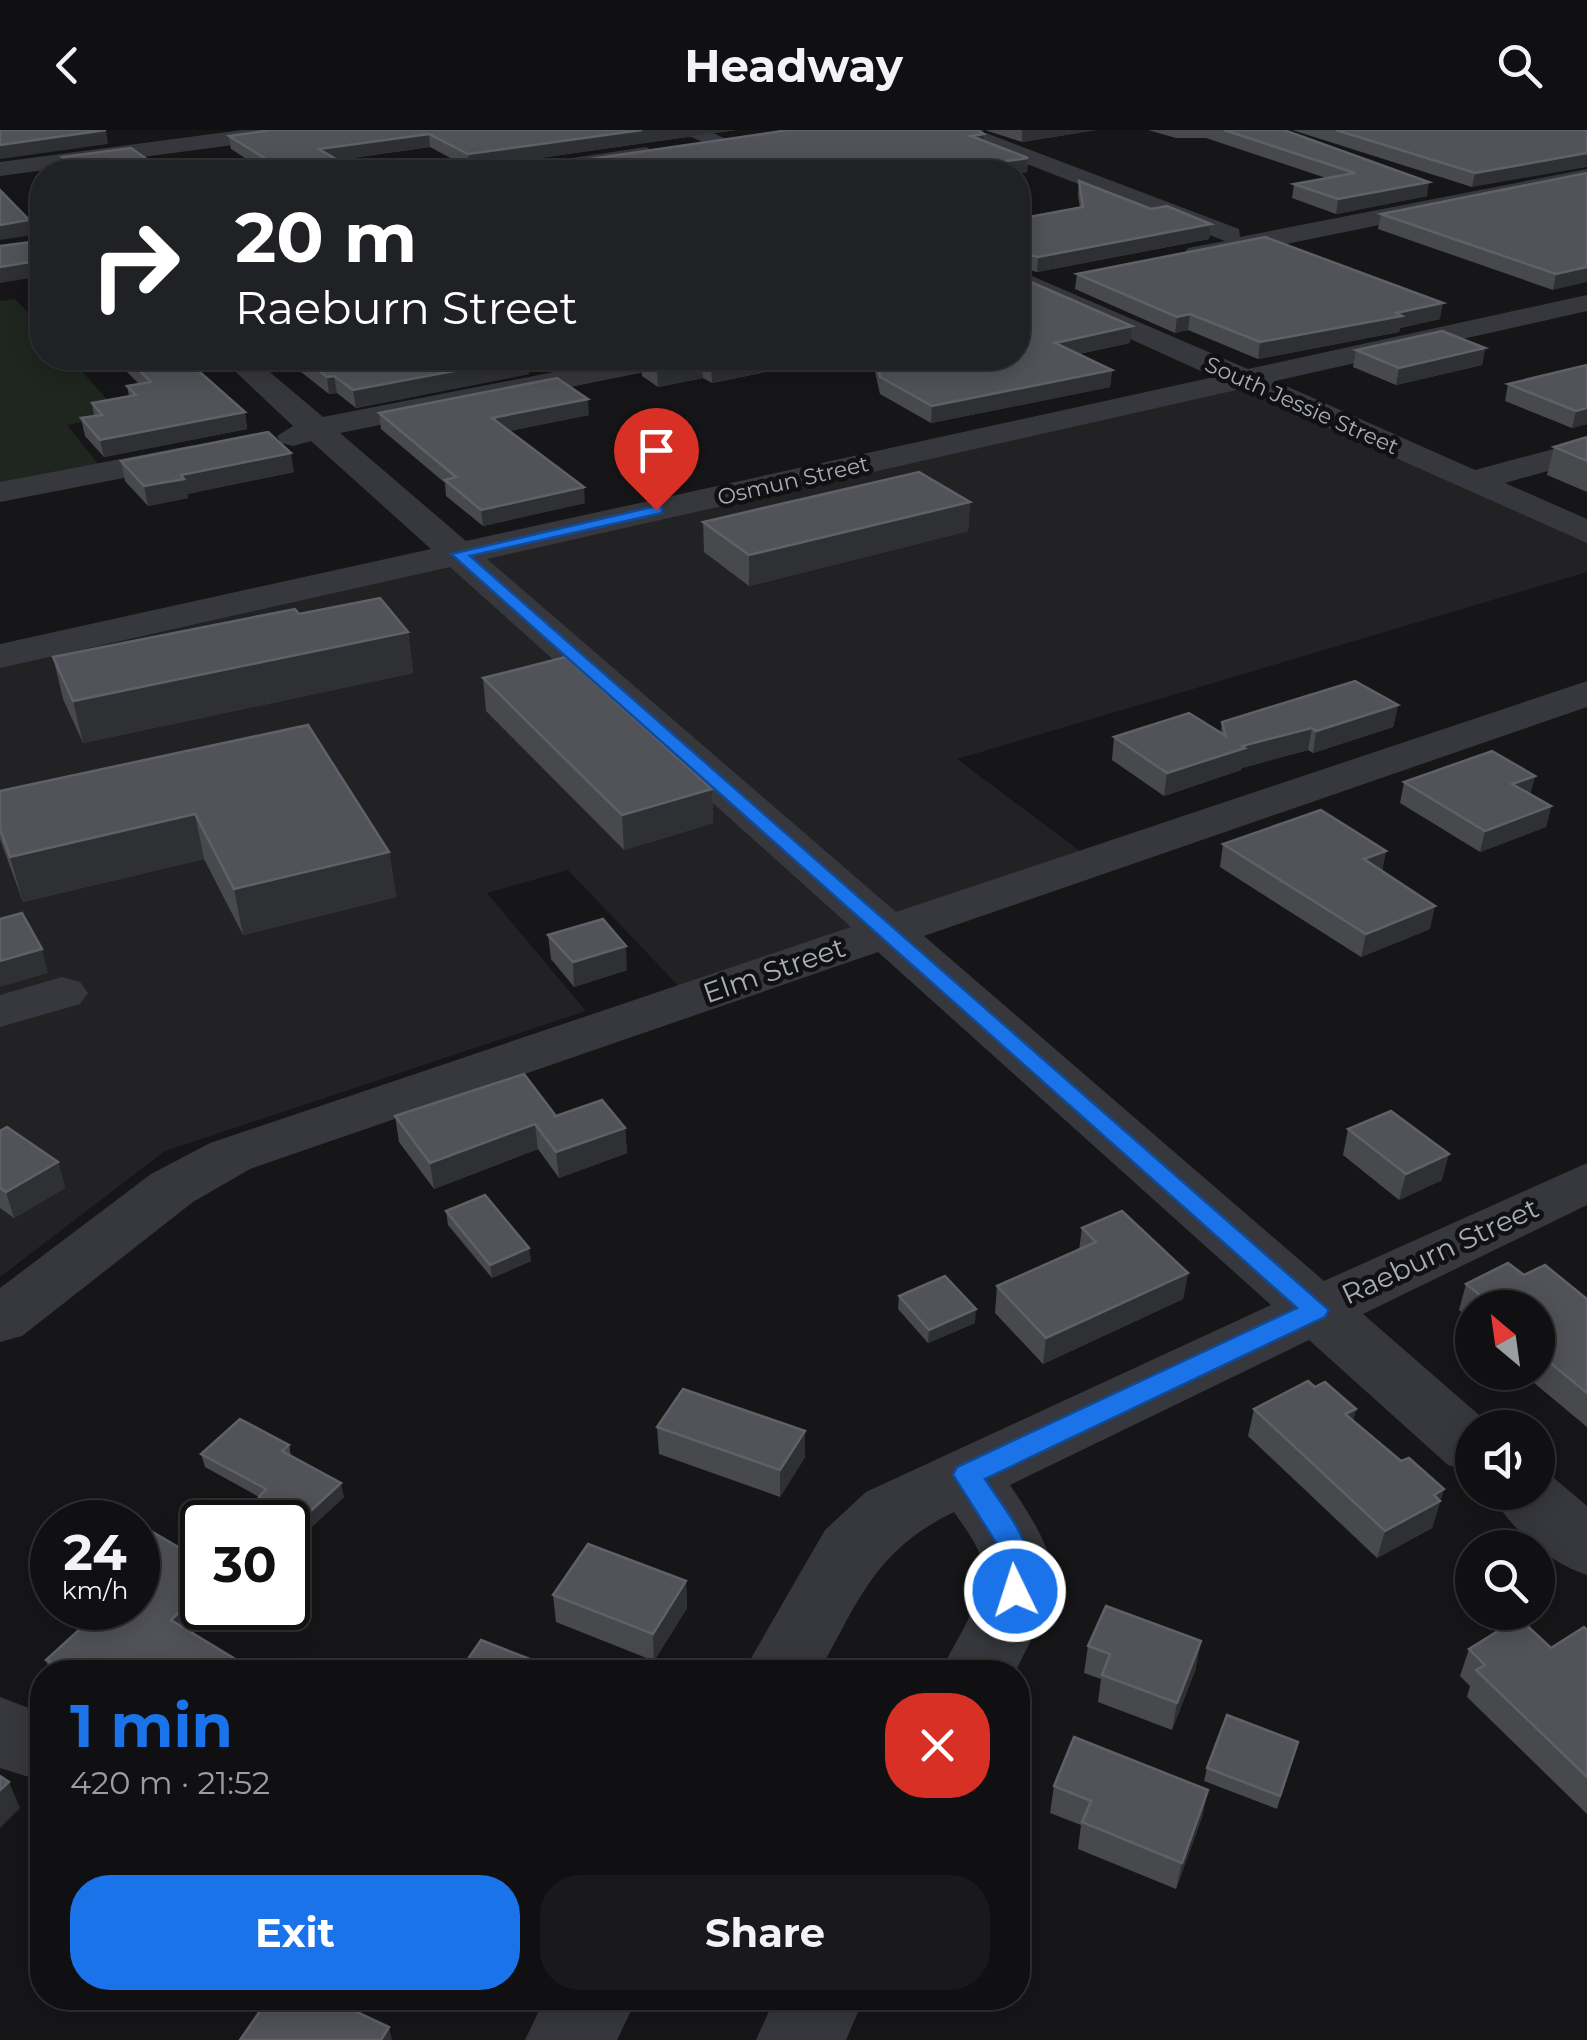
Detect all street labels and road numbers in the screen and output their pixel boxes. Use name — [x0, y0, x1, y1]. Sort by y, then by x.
street label: South Jessie Street — [1201, 351, 1403, 460]
street label: Osmun Street — [715, 450, 871, 511]
street label: Elm Street — [699, 930, 849, 1010]
street label: Raeburn Street — [1336, 1191, 1544, 1311]

